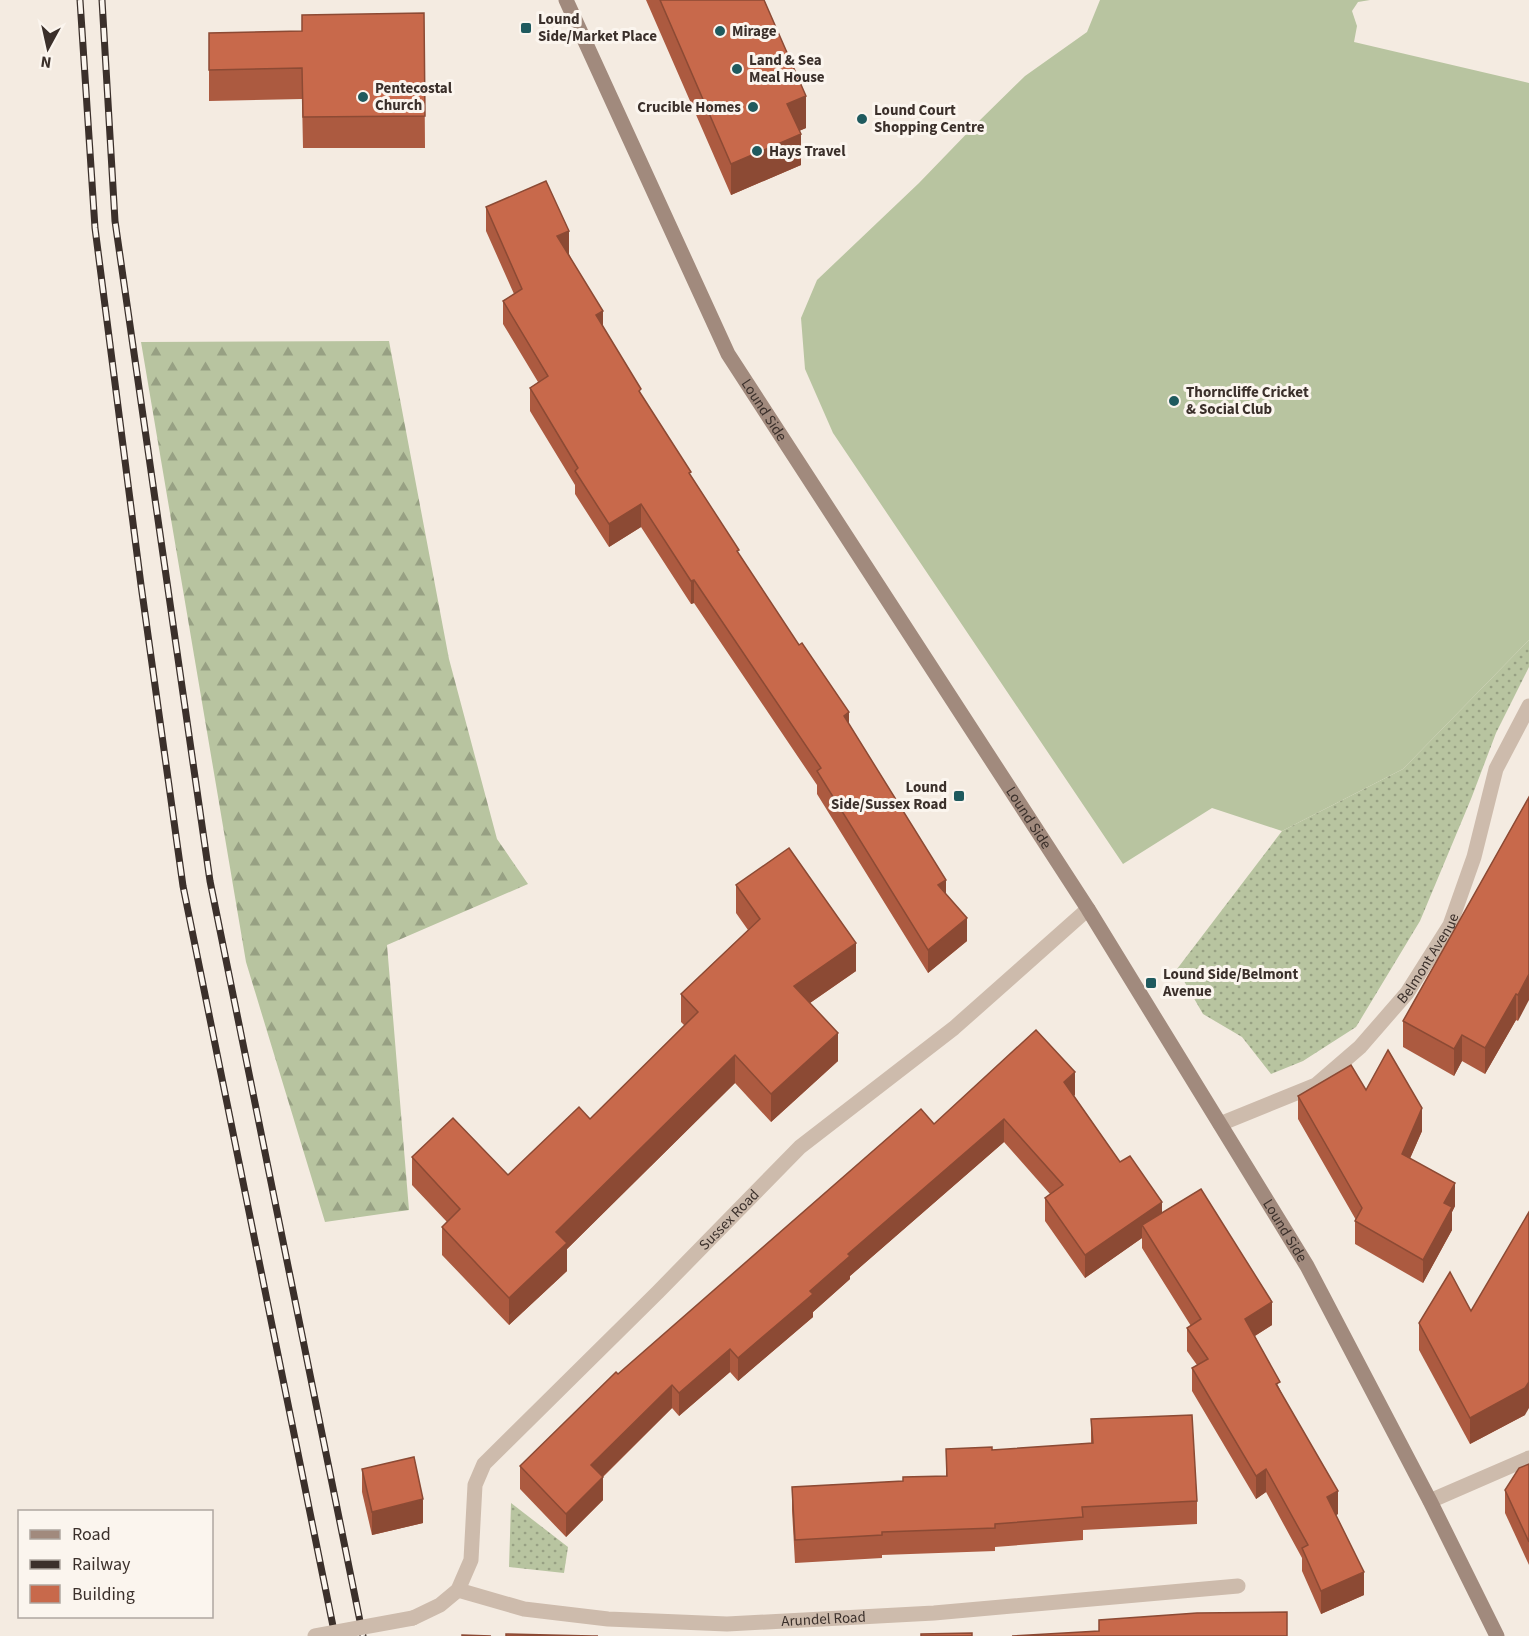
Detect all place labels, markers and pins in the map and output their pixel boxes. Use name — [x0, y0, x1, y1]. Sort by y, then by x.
place label: Lound Side/Market Place — [538, 9, 657, 47]
marker: Lound Side/Market Place — [519, 21, 533, 35]
place label: Mirage — [732, 21, 777, 42]
marker: Mirage — [713, 24, 727, 38]
place label: Land & Sea Meal House — [749, 50, 825, 88]
marker: Land & Sea Meal House — [730, 62, 744, 76]
place label: Pentecostal Church — [375, 78, 453, 116]
marker: Pentecostal Church — [356, 90, 370, 104]
place label: Crucible Homes — [637, 97, 741, 118]
marker: Crucible Homes — [746, 100, 760, 114]
place label: Lound Court Shopping Centre — [874, 100, 985, 138]
marker: Lound Court Shopping Centre — [855, 112, 869, 126]
place label: Hays Travel — [769, 141, 846, 162]
marker: Hays Travel — [750, 144, 764, 158]
place label: Thorncliffe Cricket & Social Club — [1186, 382, 1309, 420]
marker: Thorncliffe Cricket & Social Club — [1167, 394, 1181, 408]
place label: Lound Side/Sussex Road — [831, 777, 947, 815]
marker: Lound Side/Sussex Road — [952, 789, 966, 803]
place label: Lound Side/Belmont Avenue — [1162, 964, 1298, 1002]
marker: Lound Side/Belmont Avenue — [1144, 976, 1158, 990]

